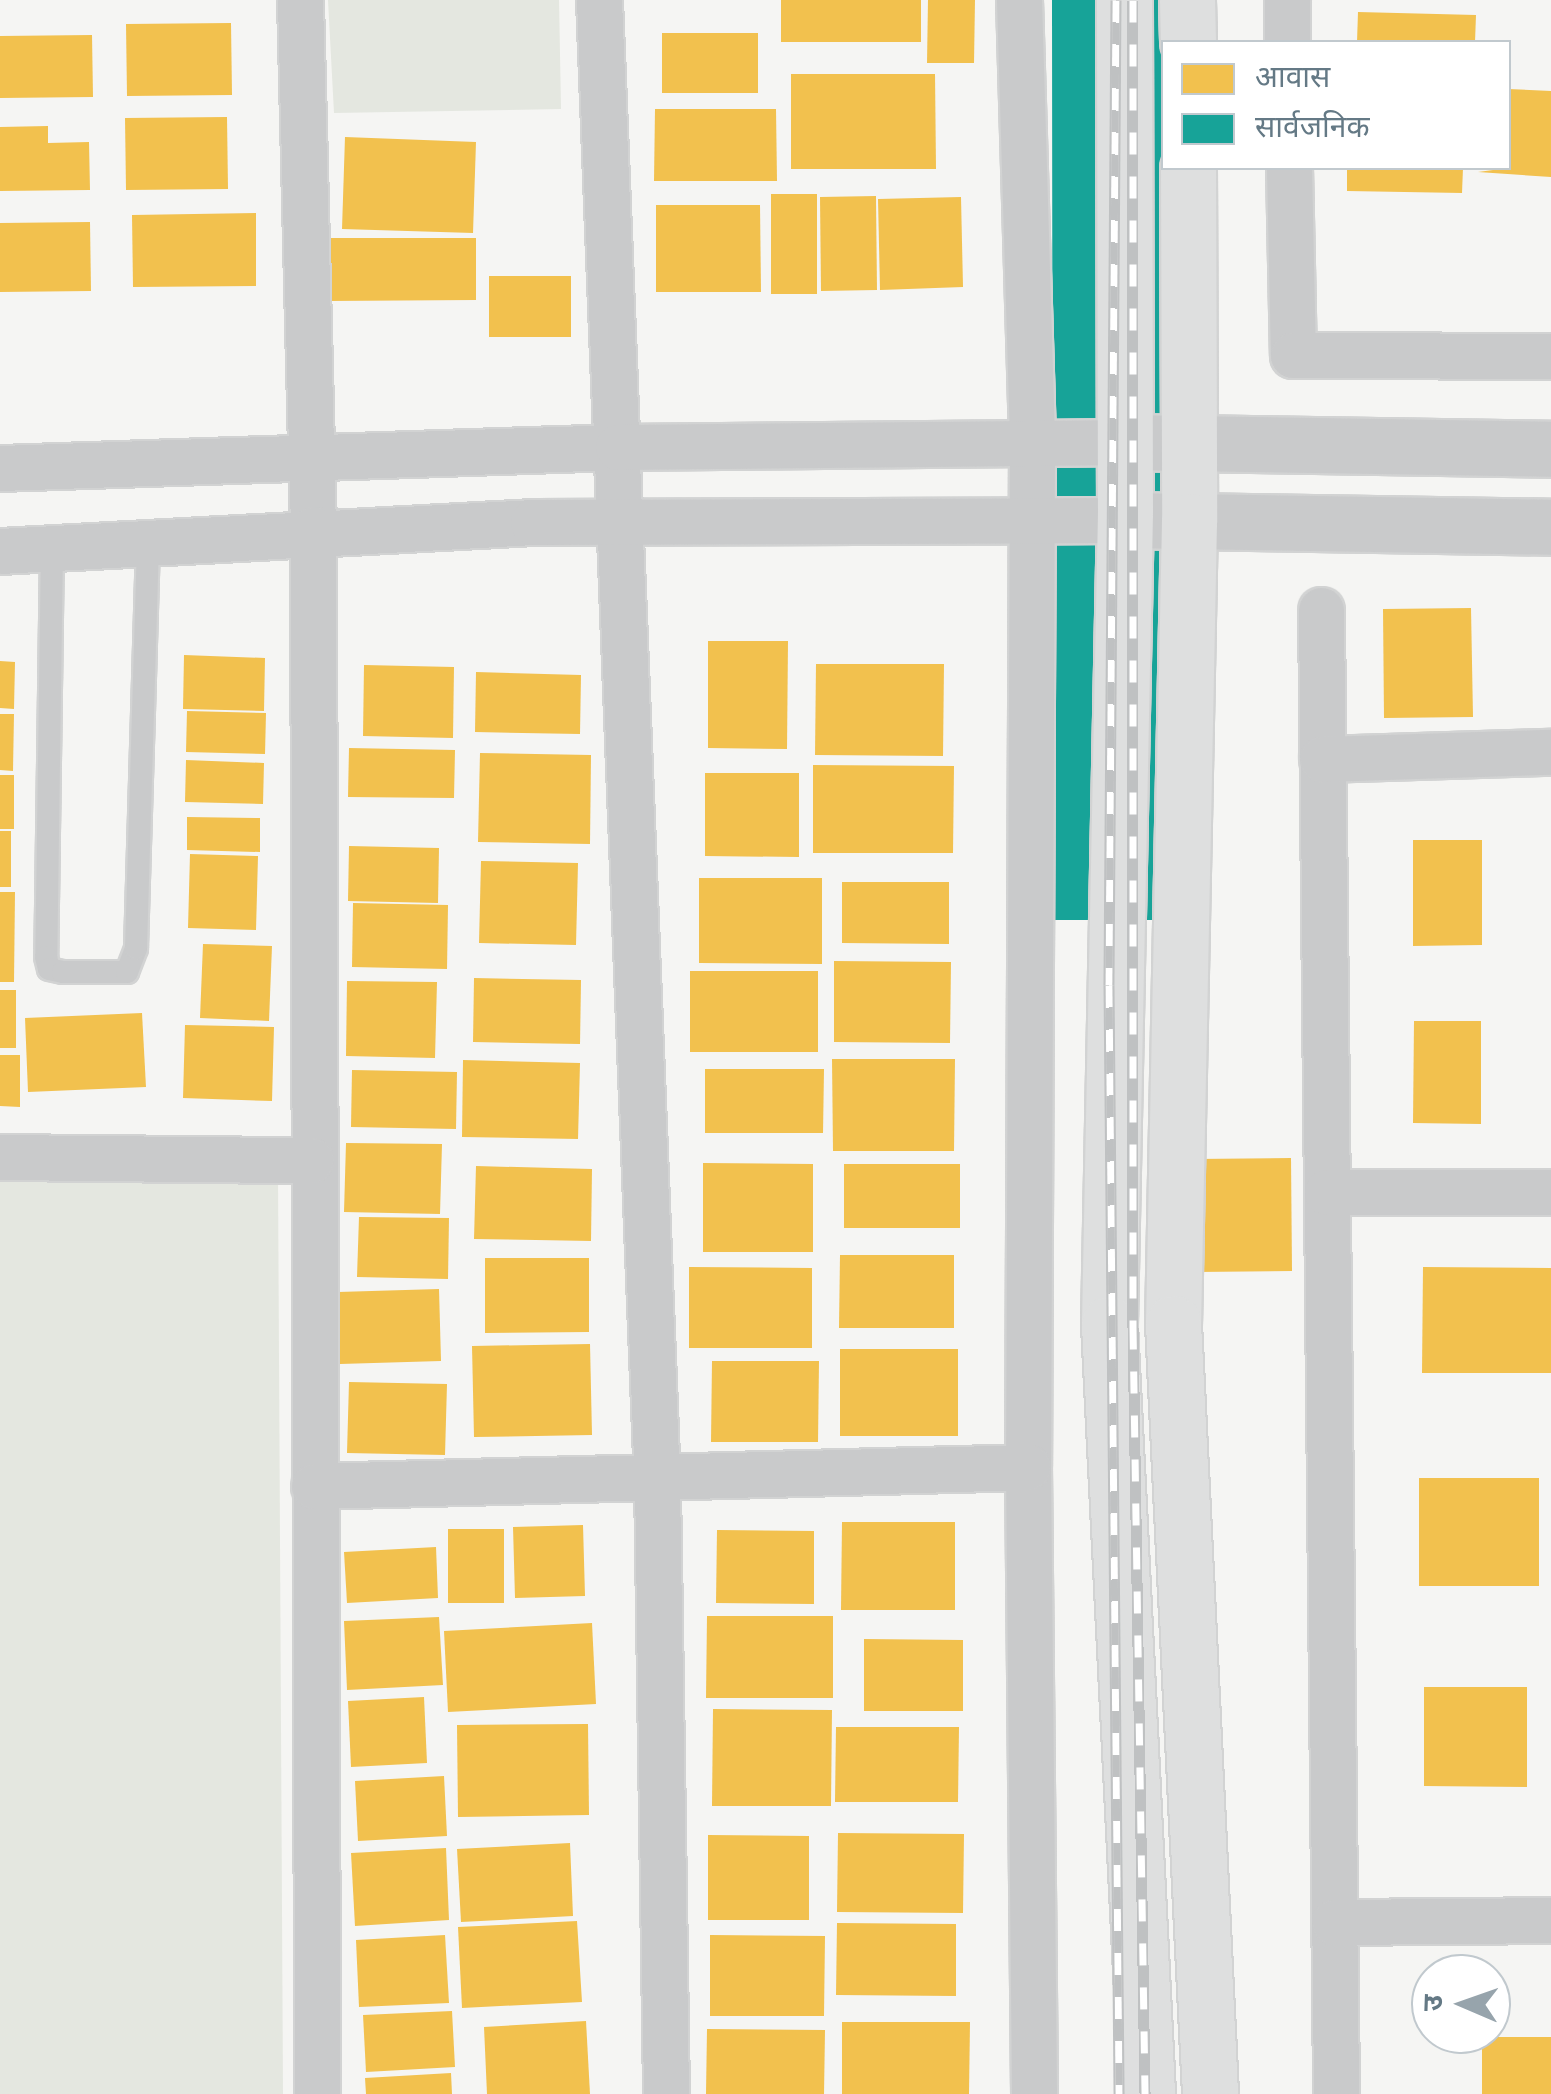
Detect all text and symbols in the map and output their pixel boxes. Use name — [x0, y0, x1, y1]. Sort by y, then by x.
legend — [1161, 40, 1511, 170]
text: आवास — [1255, 59, 1330, 94]
text: सार्वजनिक — [1255, 109, 1369, 144]
north arrow — [1411, 1954, 1511, 2054]
text: उ — [1416, 1994, 1449, 2012]

